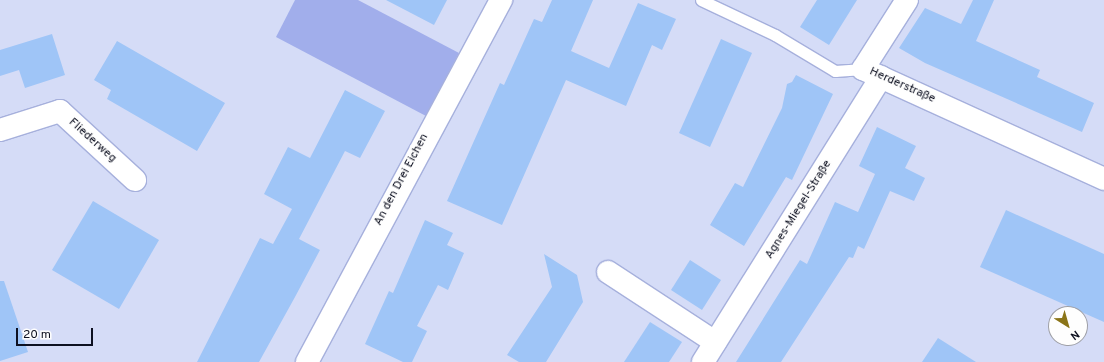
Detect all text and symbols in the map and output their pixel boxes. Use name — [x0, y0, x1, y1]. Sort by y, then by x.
street label: Herderstraße — [867, 65, 937, 107]
street label: Fliederweg — [65, 116, 119, 166]
street label: An den Drei Eichen — [372, 132, 432, 228]
street label: Agnes-Miegel-Straße — [763, 158, 835, 262]
north arrow — [1048, 306, 1088, 346]
scale bar — [18, 320, 95, 346]
text: 20 m — [23, 327, 51, 343]
text: N — [1067, 327, 1082, 343]

